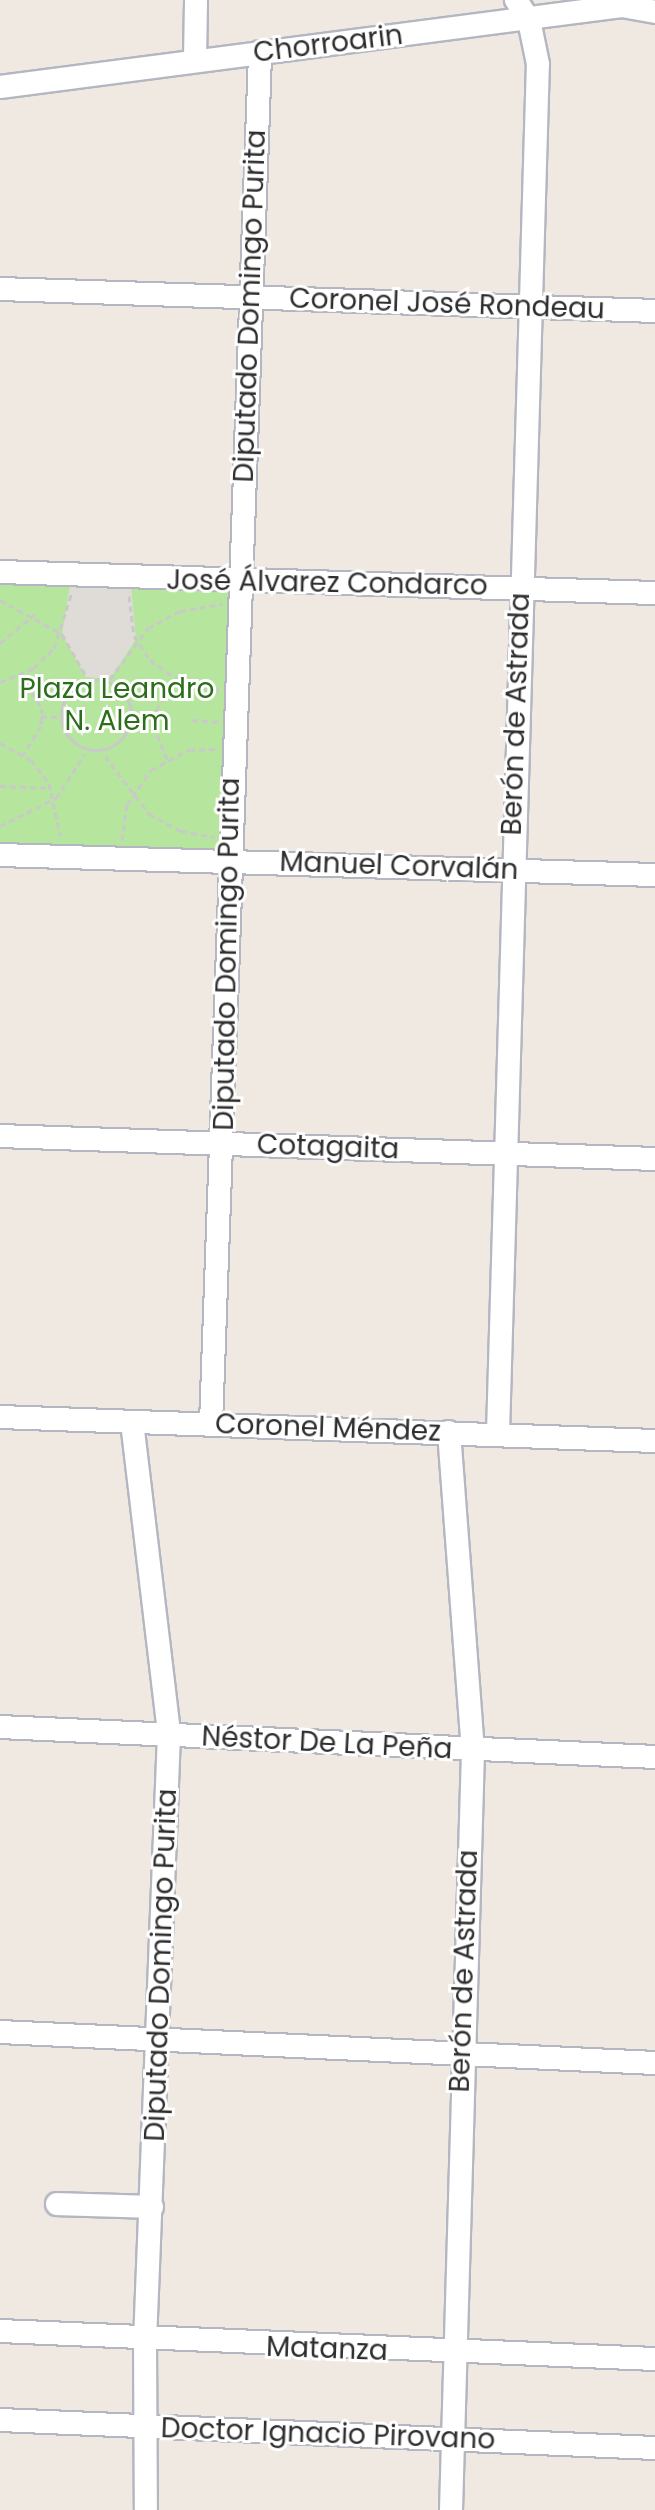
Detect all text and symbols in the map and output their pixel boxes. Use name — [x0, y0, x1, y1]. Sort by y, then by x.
street label: Chorroarin — [251, 18, 405, 70]
street label: Diputado Domingo Purita — [227, 129, 273, 483]
street label: Coronel José Rondeau — [289, 282, 605, 326]
street label: José Álvarez Condarco — [166, 563, 488, 603]
street label: Berón de Astrada — [495, 592, 537, 836]
park label: Plaza Leandro N. Alem — [20, 672, 214, 738]
street label: Diputado Domingo Purita — [207, 777, 247, 1131]
street label: Manuel Corvalán — [279, 845, 519, 887]
street label: Cotagaita — [256, 1128, 400, 1166]
street label: Coronel Méndez — [215, 1407, 441, 1449]
street label: Néstor De La Peña — [201, 1720, 453, 1766]
street label: Diputado Domingo Purita — [138, 1788, 184, 2142]
street label: Berón de Astrada — [443, 1849, 485, 2093]
street label: Matanza — [266, 2330, 388, 2368]
street label: Doctor Ignacio Pirovano — [160, 2411, 496, 2457]

